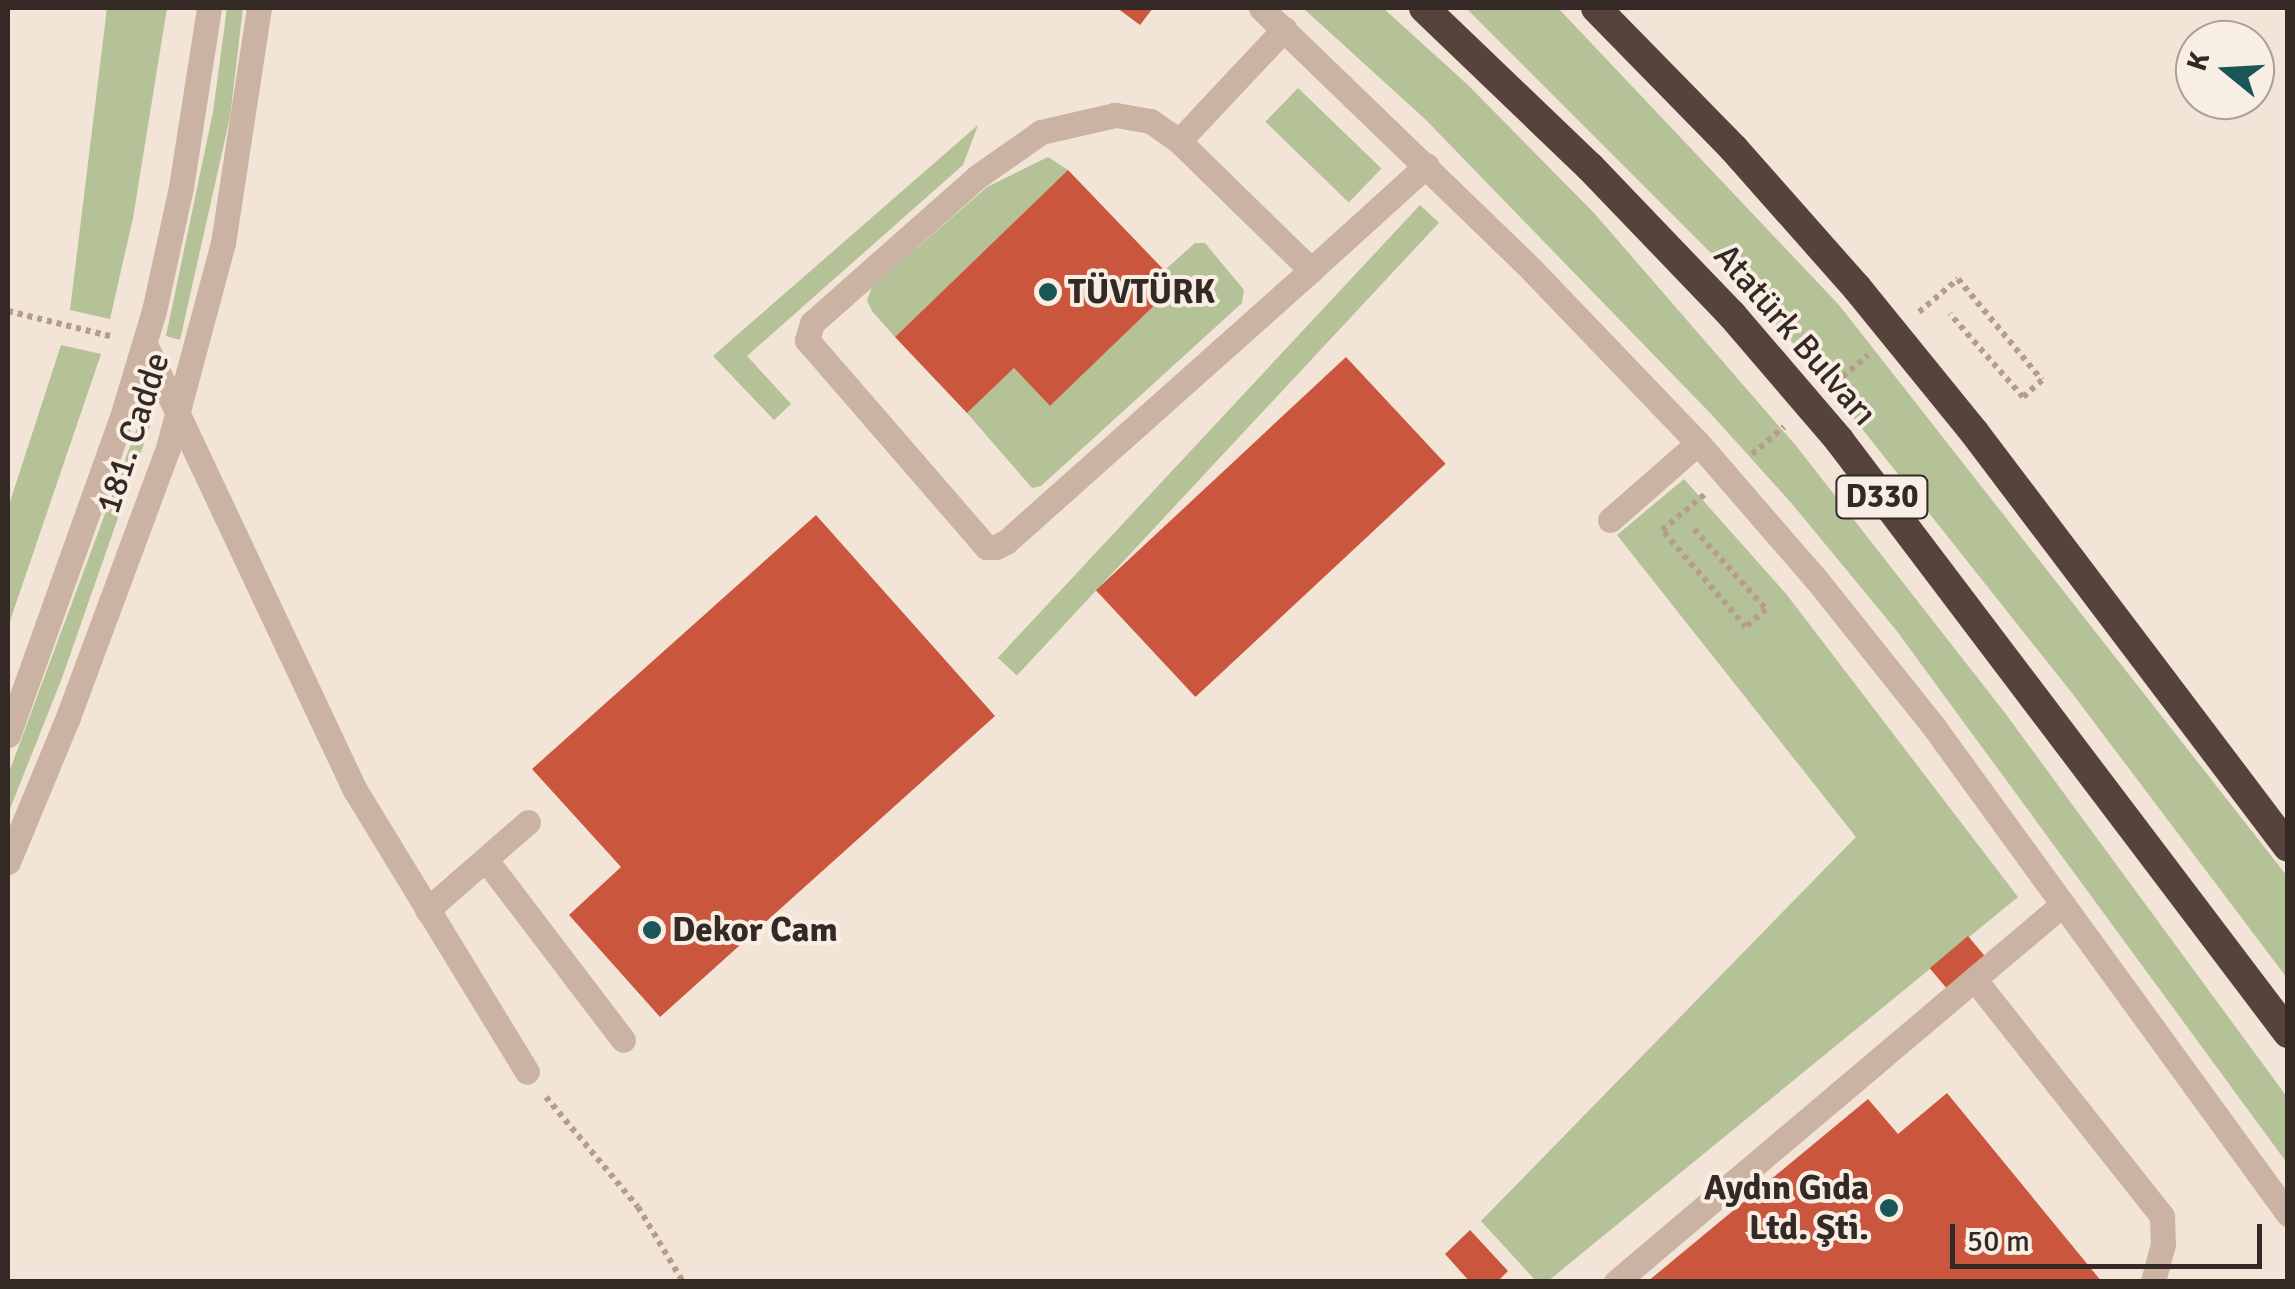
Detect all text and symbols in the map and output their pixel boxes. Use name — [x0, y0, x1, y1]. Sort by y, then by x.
north arrow — [2175, 20, 2275, 120]
text: K — [2180, 48, 2217, 75]
street label: Atatürk Bulvarı — [1705, 236, 1885, 434]
place label: TÜVTÜRK — [1068, 271, 1215, 313]
marker: TÜVTÜRK — [1037, 281, 1059, 303]
street label: 181. Cadde — [87, 347, 179, 519]
road number: D330 — [1834, 470, 1930, 524]
place label: Dekor Cam — [672, 909, 838, 951]
marker: Dekor Cam — [641, 919, 663, 941]
place label: Aydın Gıda Ltd. Şti. — [1704, 1167, 1869, 1249]
marker: Aydın Gıda Ltd. Şti. — [1878, 1197, 1900, 1219]
scale bar — [1955, 1204, 2268, 1266]
text: 50 m — [1967, 1223, 2030, 1260]

